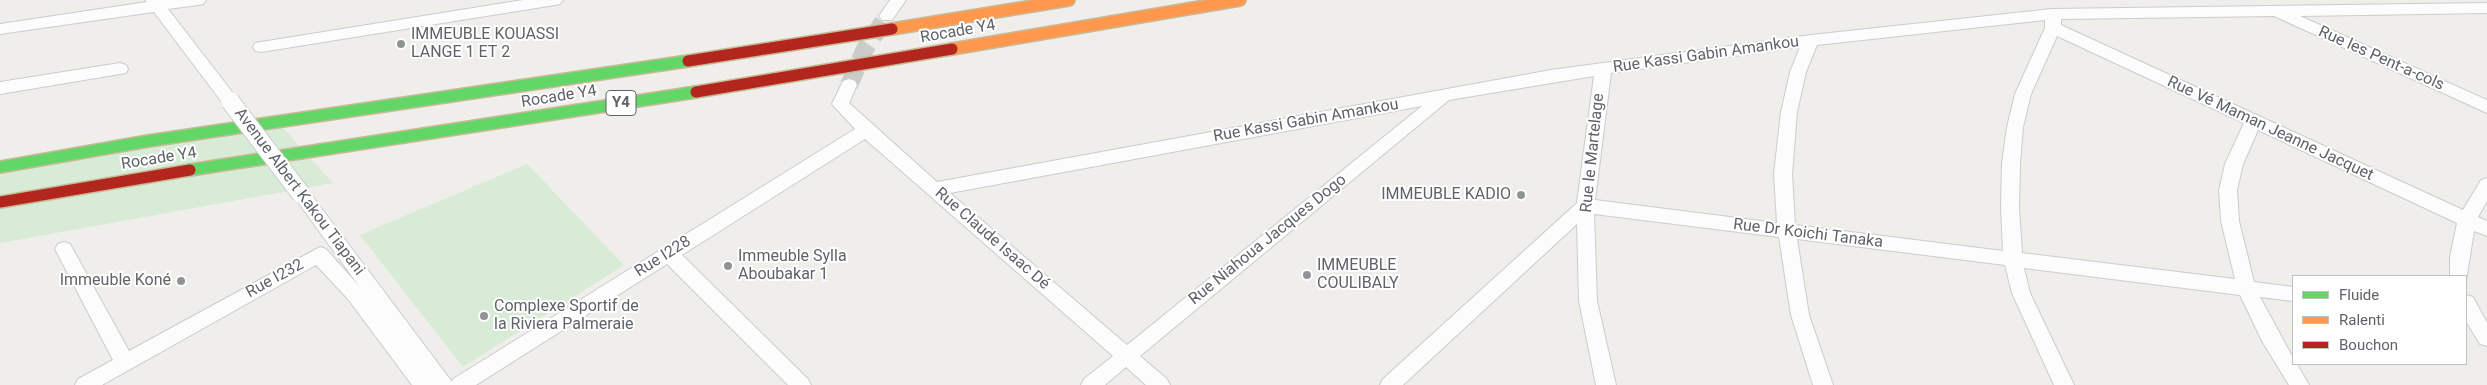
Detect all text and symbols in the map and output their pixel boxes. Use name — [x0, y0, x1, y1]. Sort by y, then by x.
street label: Rocade Y4 — [919, 16, 997, 48]
street label: Rue les Pent-a-cols — [2315, 23, 2447, 95]
place label: IMMEUBLE KOUASSI LANGE 1 ET 2 — [411, 25, 559, 63]
street label: Rue Kassi Gabin Amankou — [1612, 32, 1800, 78]
marker: IMMEUBLE KOUASSI LANGE 1 ET 2 — [395, 38, 407, 50]
street label: Rue Vé Maman Jeanne Jacquet — [2164, 73, 2376, 185]
street label: Rocade Y4 — [520, 82, 598, 112]
road number: Y4 — [606, 90, 636, 116]
street label: Rue le Martelage — [1577, 92, 1609, 214]
street label: Rue Kassi Gabin Amankou — [1212, 95, 1400, 147]
street label: Avenue Albert Kakou Tiapani — [230, 105, 368, 279]
street label: Rocade Y4 — [120, 144, 198, 174]
street label: Rue Niahoua Jacques Dogo — [1185, 171, 1351, 309]
street label: Rue Claude Isaac Dé — [931, 184, 1053, 294]
place label: IMMEUBLE KADIO — [1381, 185, 1511, 205]
marker: IMMEUBLE KADIO — [1515, 189, 1527, 201]
street label: Rue Dr Koichi Tanaka — [1732, 215, 1884, 253]
street label: Rue I228 — [631, 232, 695, 282]
place label: Immeuble Sylla Aboubakar 1 — [738, 247, 847, 285]
street label: Rue I232 — [243, 255, 307, 303]
place label: IMMEUBLE COULIBALY — [1317, 256, 1399, 294]
marker: Immeuble Sylla Aboubakar 1 — [722, 260, 734, 272]
marker: IMMEUBLE COULIBALY — [1301, 269, 1313, 281]
place label: Immeuble Koné — [60, 271, 171, 291]
marker: Immeuble Koné — [175, 275, 187, 287]
legend — [2292, 275, 2467, 365]
text: Fluide — [2339, 286, 2379, 304]
place label: Complexe Sportif de la Riviera Palmeraie — [494, 297, 639, 335]
marker: Complexe Sportif de la Riviera Palmeraie — [478, 310, 490, 322]
text: Ralenti — [2339, 311, 2385, 329]
text: Bouchon — [2339, 336, 2398, 354]

